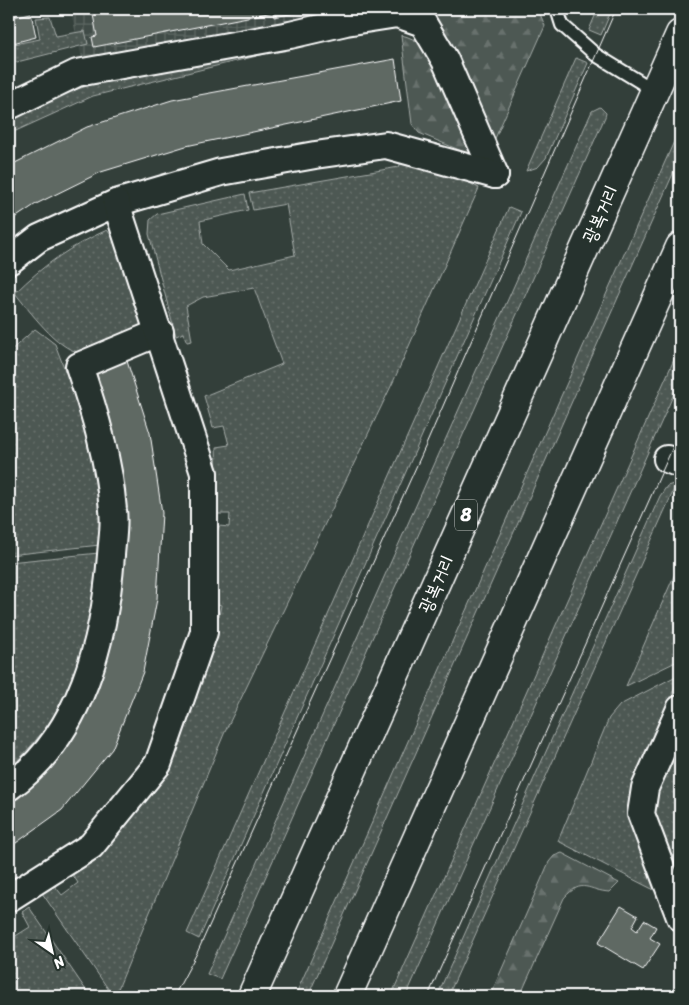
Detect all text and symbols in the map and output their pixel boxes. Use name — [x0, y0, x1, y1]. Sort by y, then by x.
street label: 광복거리 — [572, 179, 628, 249]
road number: 8 — [455, 500, 477, 530]
street label: 광복거리 — [408, 549, 464, 619]
north arrow — [28, 928, 78, 978]
text: N — [48, 949, 71, 976]

